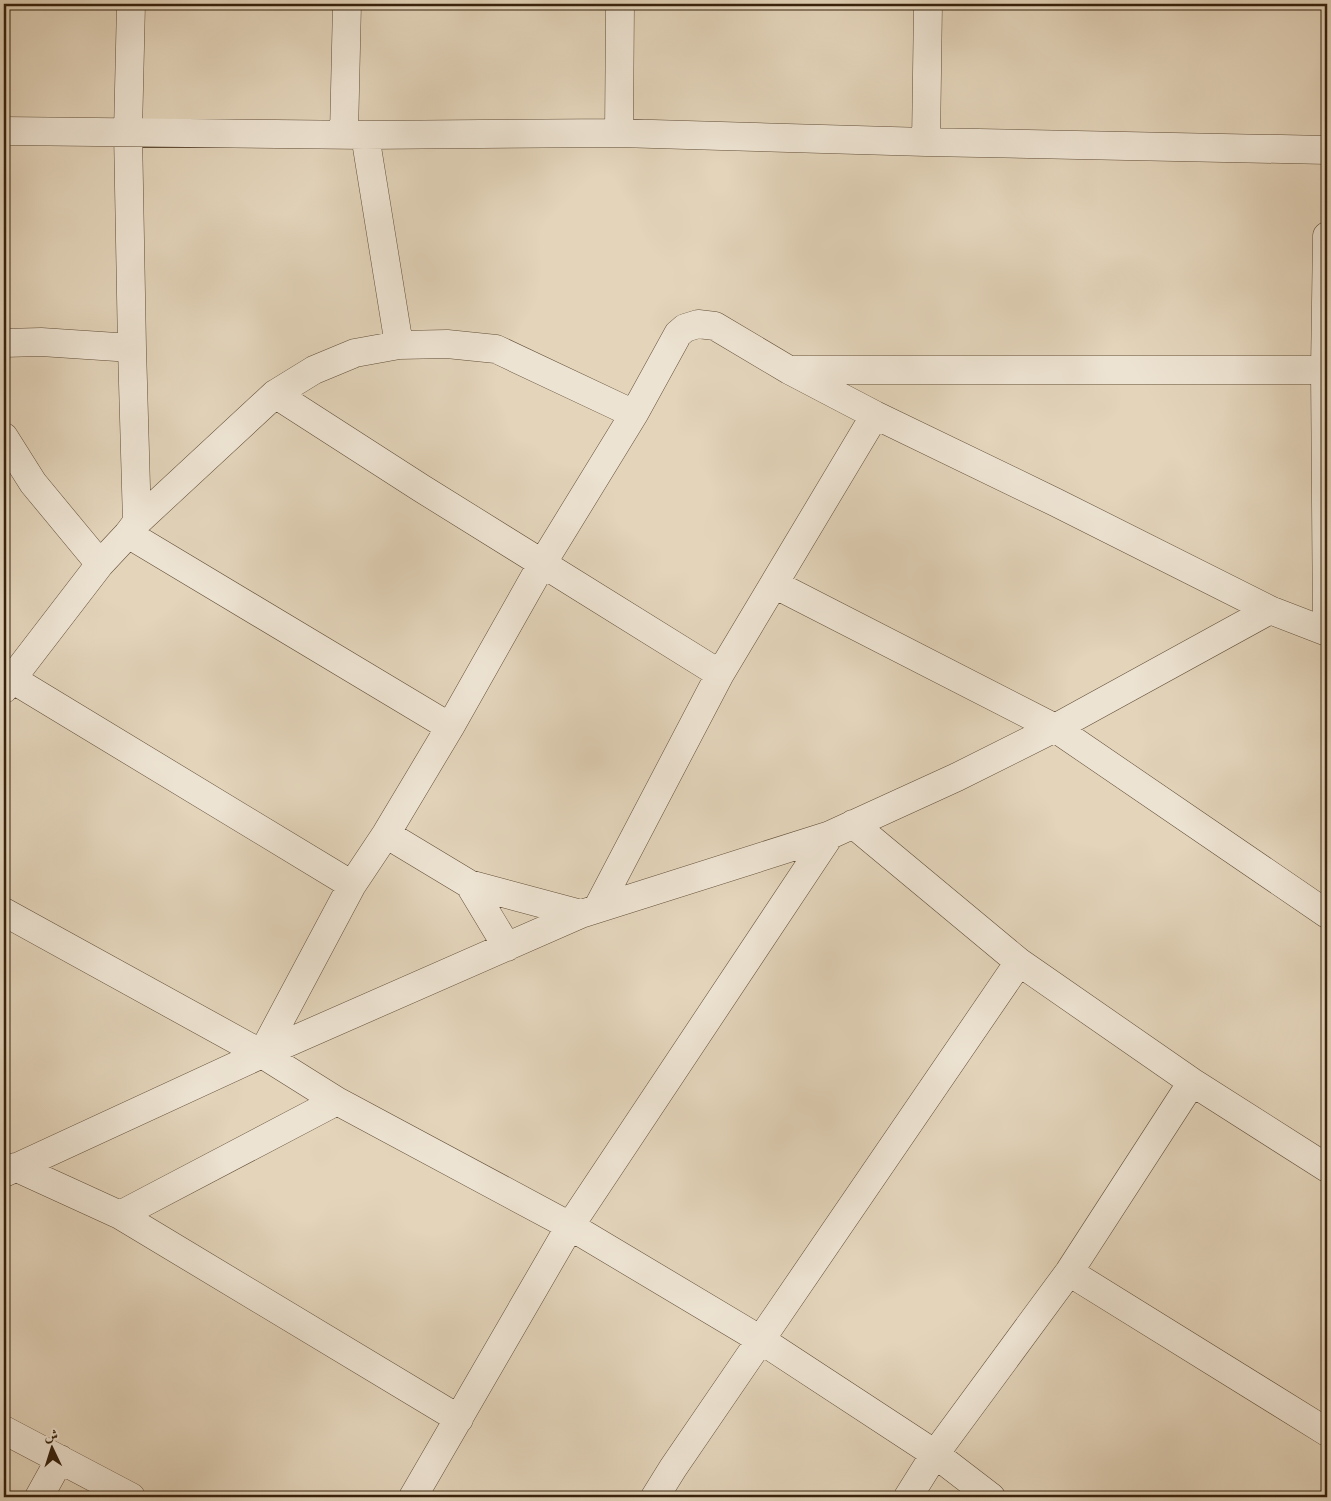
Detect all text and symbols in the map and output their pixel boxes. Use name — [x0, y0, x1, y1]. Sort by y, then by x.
north arrow — [28, 1424, 78, 1474]
text: ش — [43, 1425, 59, 1445]

